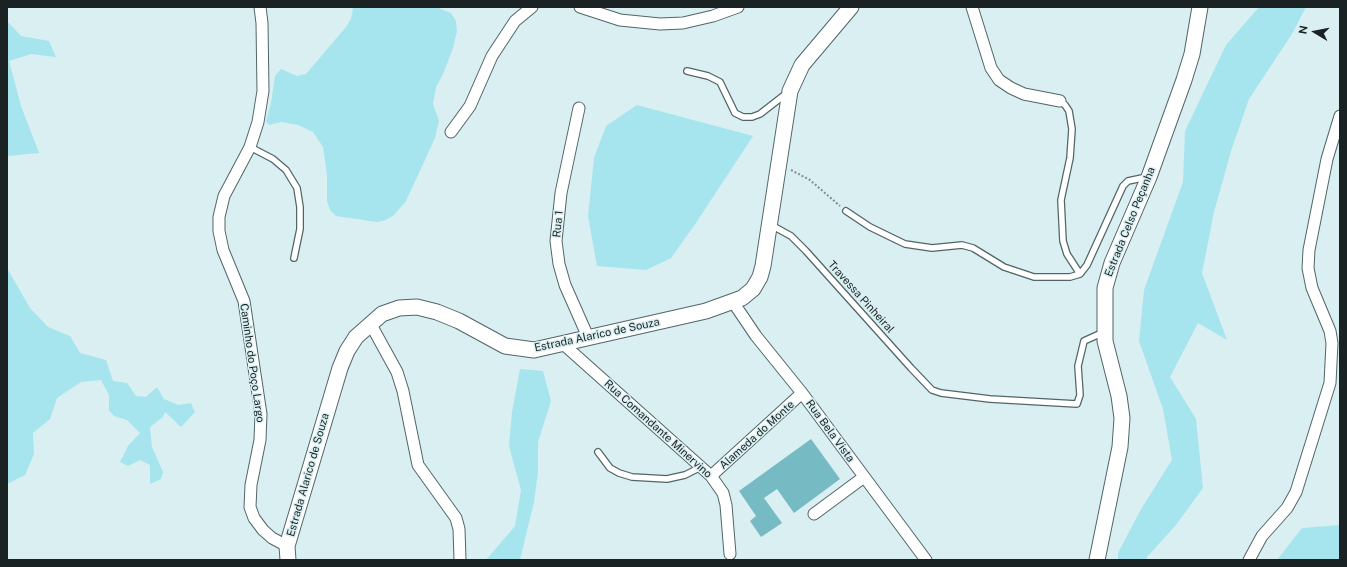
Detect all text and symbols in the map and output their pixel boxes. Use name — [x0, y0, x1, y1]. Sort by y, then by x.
north arrow — [1295, 12, 1335, 52]
text: N — [1297, 25, 1310, 35]
street label: Estrada Celso Peçanha — [1102, 165, 1158, 279]
street label: Rua 1 — [550, 210, 566, 238]
street label: Travessa Pinheiral — [825, 258, 897, 336]
street label: Caminho do Poço Largo — [237, 303, 267, 423]
street label: Estrada Alarico de Souza — [533, 315, 661, 355]
street label: Rua Comandante Minervino — [601, 377, 715, 481]
street label: Rua Bela Vista — [803, 397, 857, 465]
street label: Alameda do Monte — [717, 398, 797, 472]
street label: Estrada Alarico de Souza — [284, 412, 332, 538]

